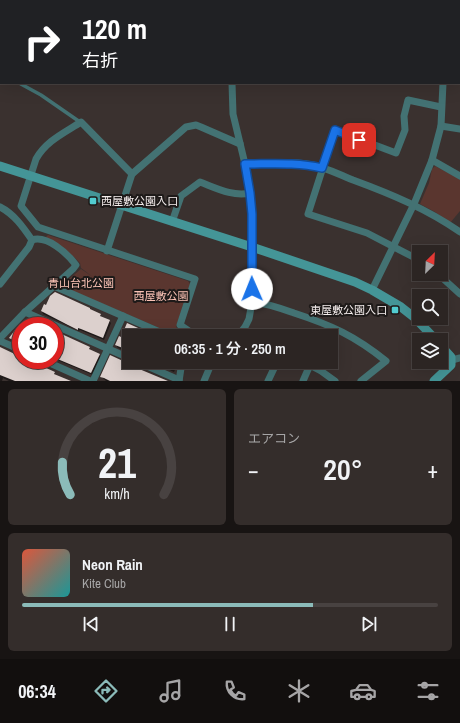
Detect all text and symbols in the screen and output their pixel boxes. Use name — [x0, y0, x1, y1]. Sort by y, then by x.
text: 120 m — [82, 10, 147, 48]
icon: right — [16, 16, 68, 68]
text: 右折 — [82, 48, 118, 73]
pin — [342, 123, 376, 157]
icon: arrive — [348, 129, 370, 151]
place label: 西屋敷公園入口 — [101, 194, 178, 208]
marker: 西屋敷公園入口 — [88, 196, 98, 206]
north arrow — [412, 245, 448, 281]
map controls — [412, 245, 448, 369]
position arrow — [231, 268, 273, 310]
park label: 青山台北公園 — [48, 276, 114, 290]
park label: 西屋敷公園 — [134, 289, 189, 303]
button: search — [412, 289, 448, 325]
place label: 東屋敷公園入口 — [310, 303, 387, 317]
marker: 東屋敷公園入口 — [390, 305, 400, 315]
speed limit sign: 30 — [12, 317, 64, 369]
button: layers — [412, 333, 448, 369]
text: 06:35 · 1 分 · 250 m — [174, 338, 286, 359]
text: エアコン — [248, 430, 300, 447]
text: 21 — [98, 435, 136, 491]
text: 20° — [323, 449, 363, 489]
text: − — [248, 455, 259, 485]
text: + — [427, 455, 438, 485]
text: km/h — [104, 484, 130, 503]
text: Neon Rain — [82, 554, 143, 575]
text: Kite Club — [82, 575, 126, 592]
icon: previous — [80, 613, 102, 635]
icon: pause — [219, 613, 241, 635]
icon: next — [358, 613, 380, 635]
icon: directions — [92, 677, 120, 705]
icon: music — [157, 677, 185, 705]
icon: phone — [221, 677, 249, 705]
icon: climate — [285, 677, 313, 705]
icon: car — [349, 677, 377, 705]
icon: filters — [414, 677, 442, 705]
text: 06:34 — [18, 679, 56, 704]

